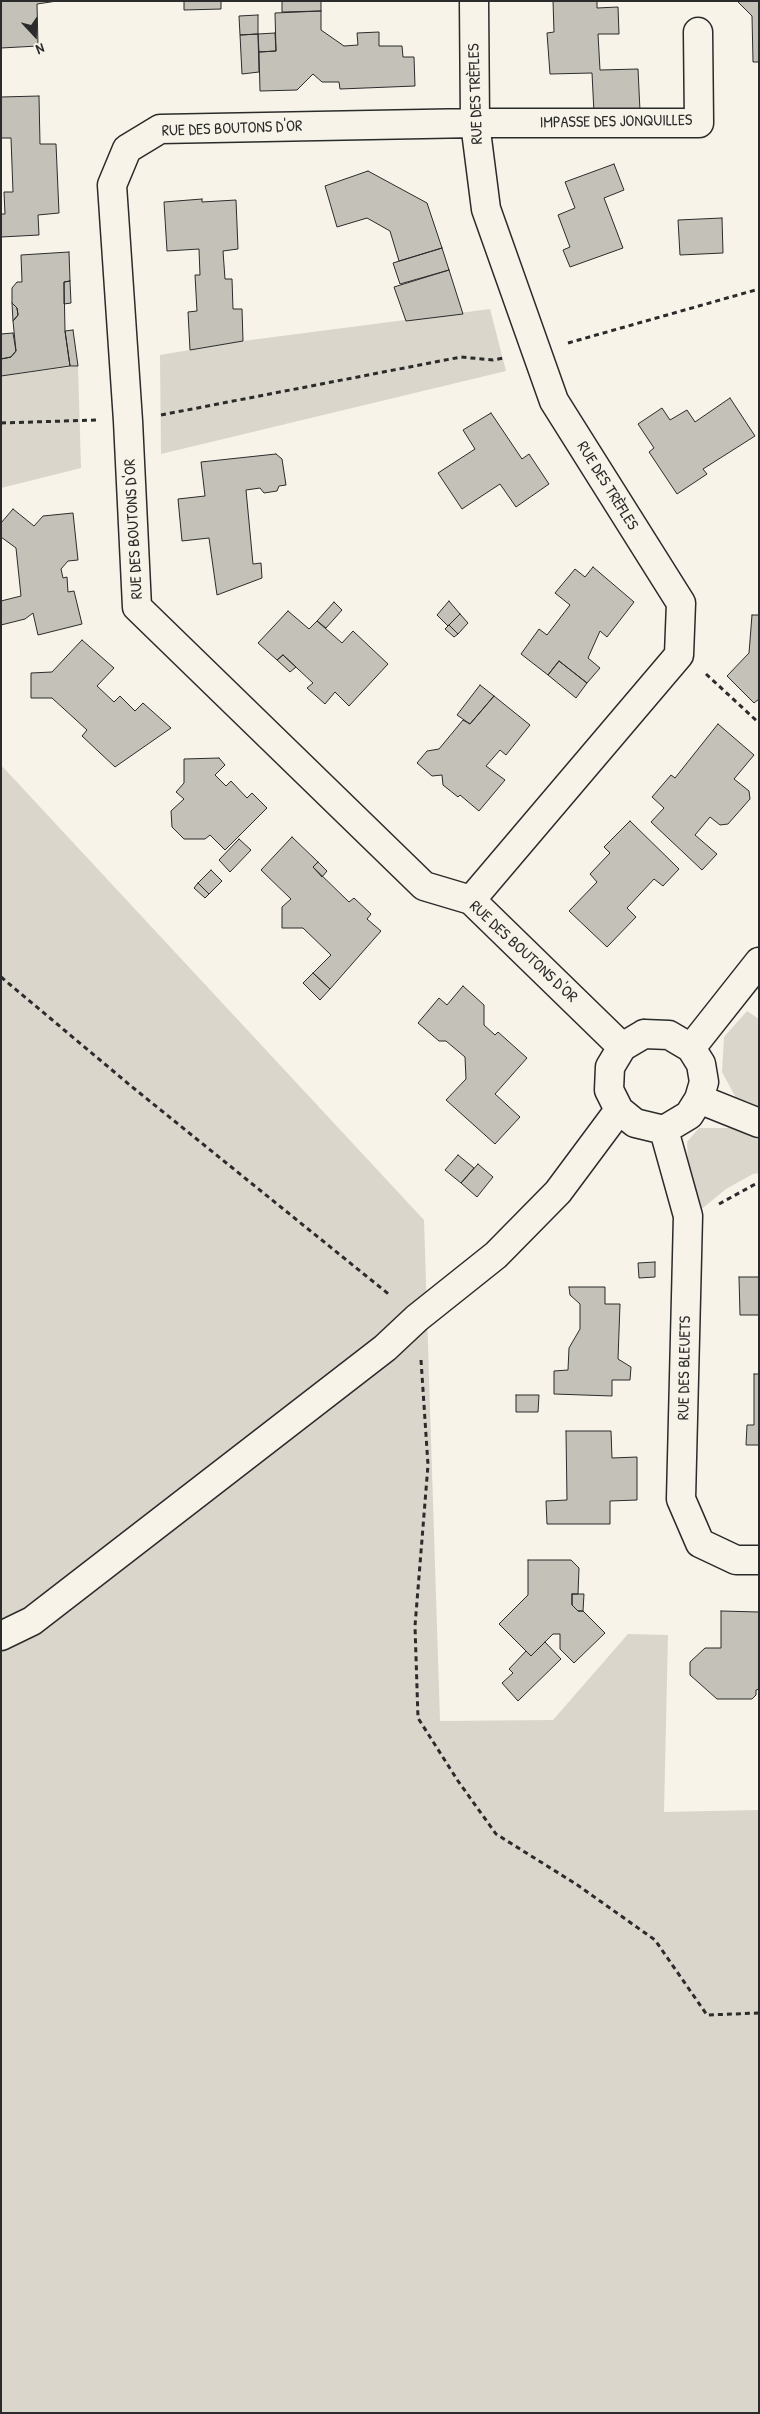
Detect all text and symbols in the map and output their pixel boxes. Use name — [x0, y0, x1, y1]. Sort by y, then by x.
north arrow — [10, 10, 60, 60]
text: N — [34, 39, 47, 60]
street label: RUE DES TRÈFLES — [465, 43, 487, 145]
street label: IMPASSE DES JONQUILLES — [540, 111, 692, 133]
street label: RUE DES BOUTONS D'OR — [161, 117, 303, 141]
street label: RUE DES TRÈFLES — [572, 438, 642, 534]
street label: RUE DES BOUTONS D'OR — [121, 458, 147, 600]
street label: RUE DES BOUTONS D'OR — [465, 897, 581, 1007]
street label: RUE DES BLEUETS — [674, 1316, 696, 1420]

